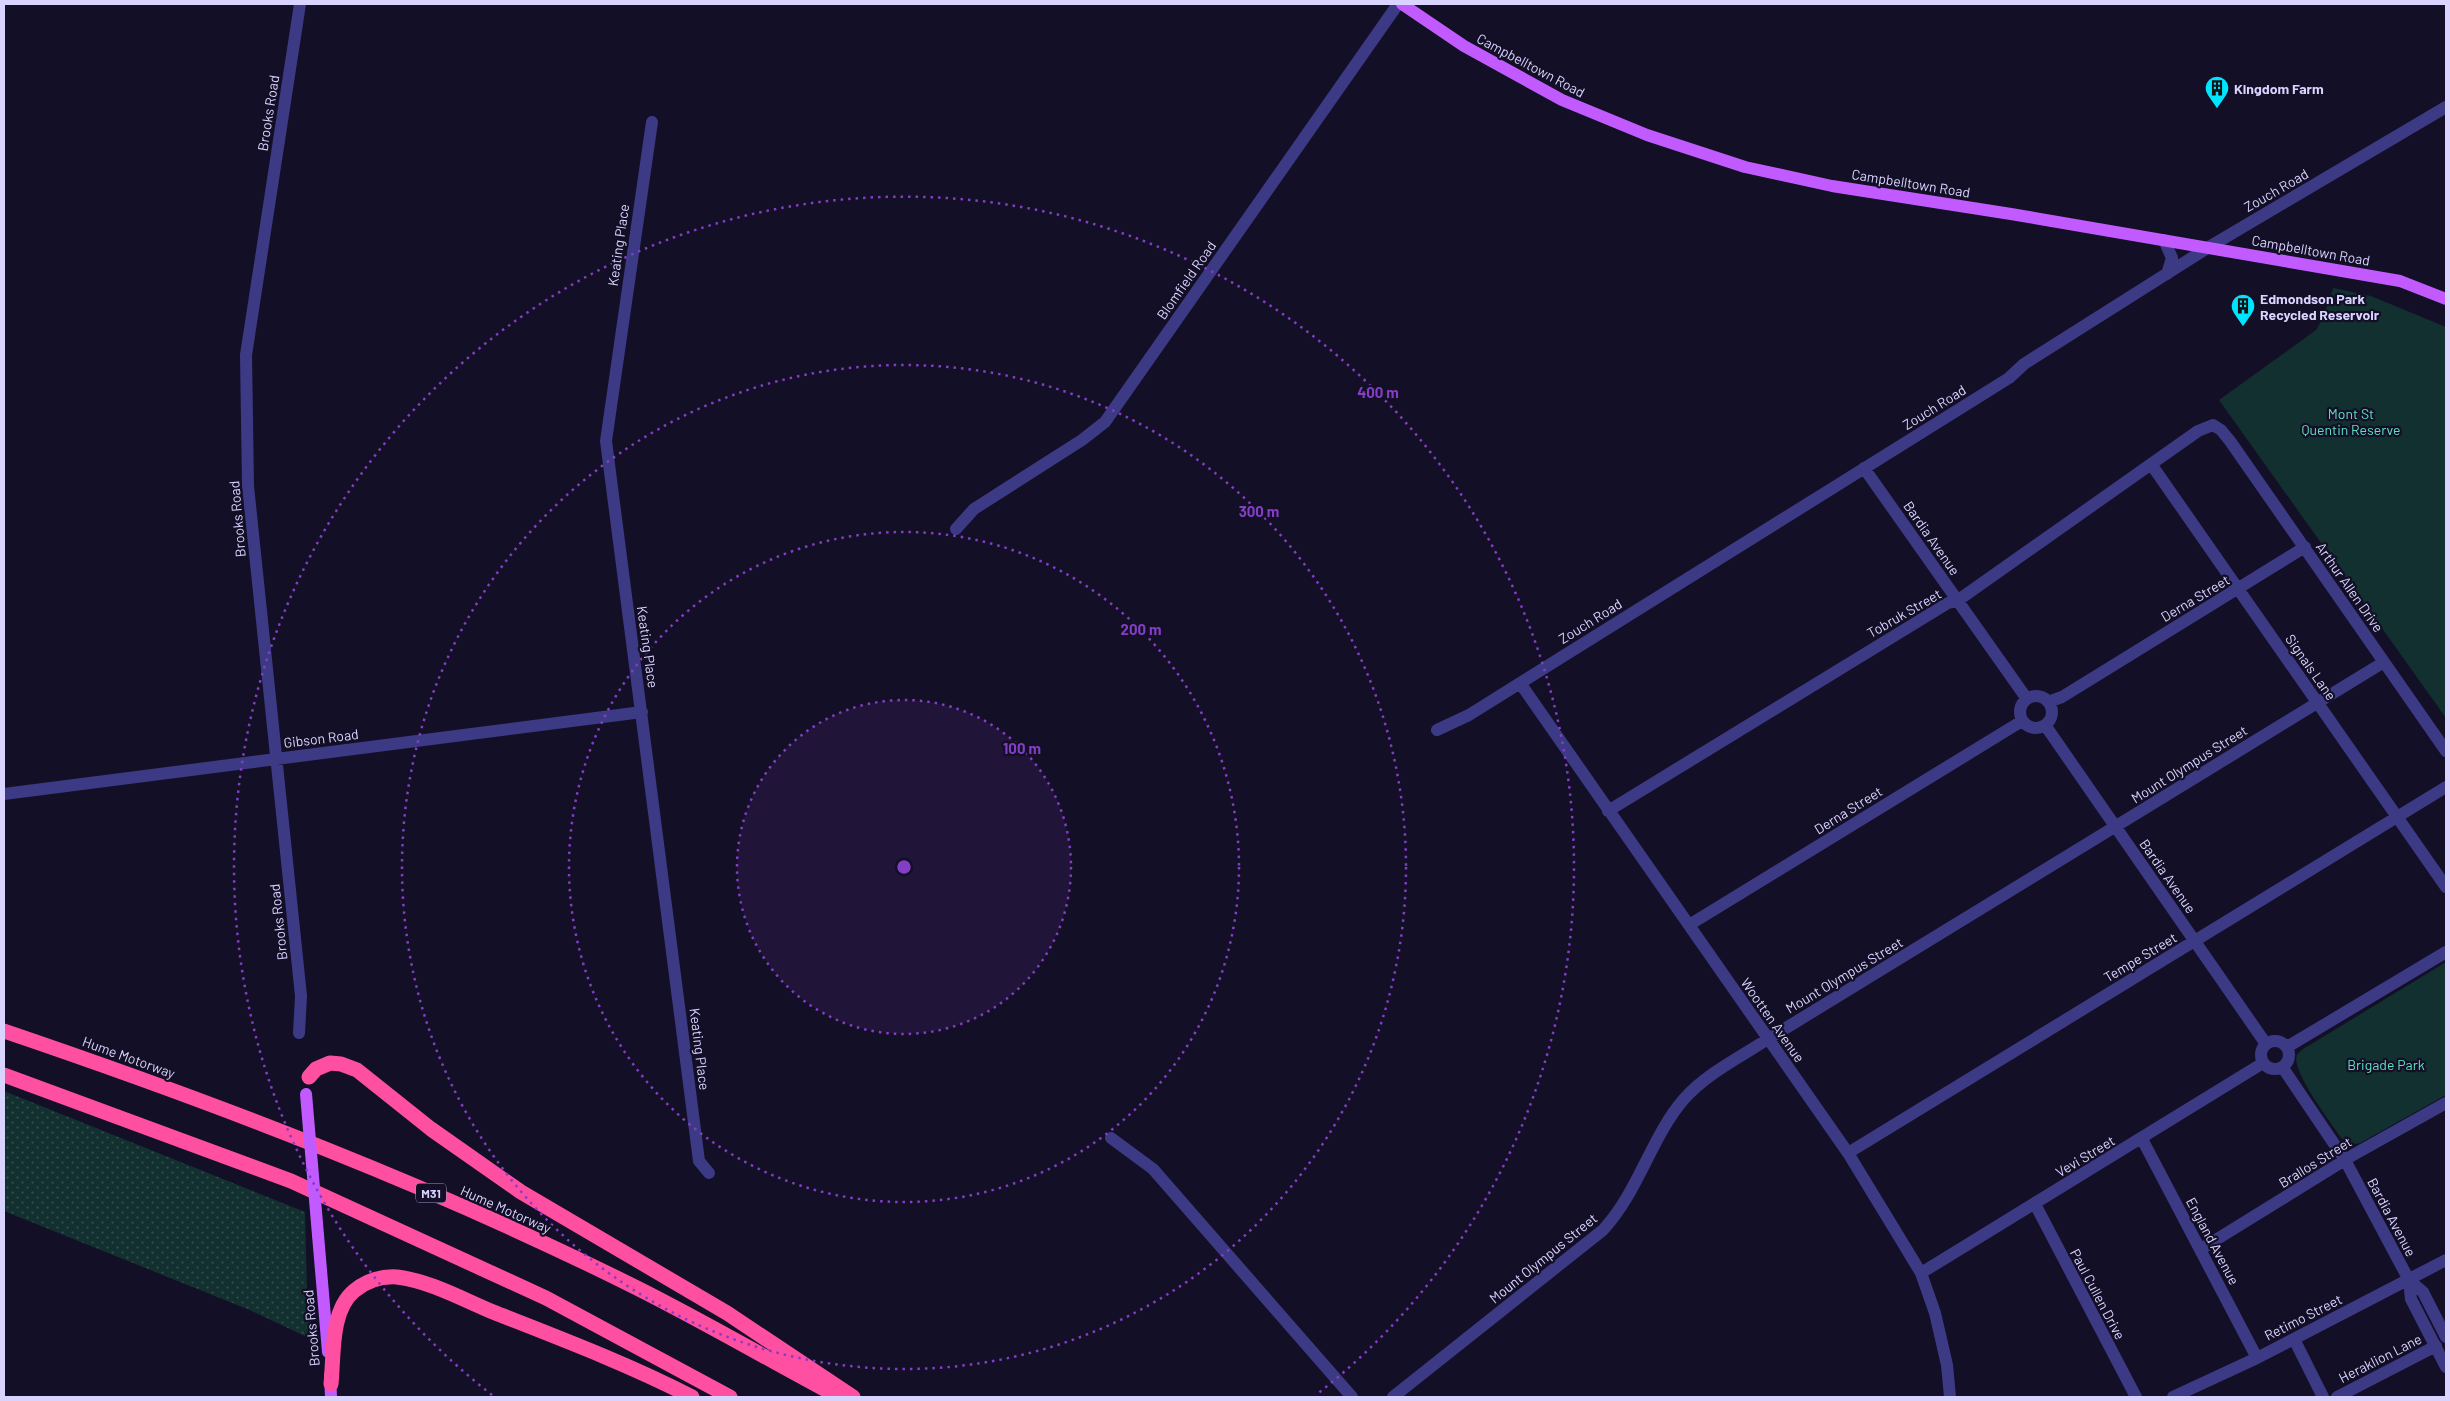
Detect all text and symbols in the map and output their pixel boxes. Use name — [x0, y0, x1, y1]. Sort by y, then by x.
street label: Campbelltown Road — [1474, 29, 1588, 101]
street label: Brooks Road — [254, 74, 282, 152]
building icon: Kingdom Farm — [2204, 75, 2230, 109]
place label: Kingdom Farm — [2234, 80, 2324, 97]
street label: Campbelltown Road — [1850, 165, 1972, 201]
street label: Zouch Road — [2241, 165, 2311, 215]
street label: Keating Place — [604, 203, 632, 287]
street label: Campbelltown Road — [2250, 231, 2372, 269]
street label: Blomfield Road — [1153, 238, 1219, 322]
place label: Edmondson Park Recycled Reservoir — [2260, 290, 2380, 323]
building icon: Edmondson Park Recycled Reservoir — [2230, 293, 2256, 327]
street label: Zouch Road — [1899, 381, 1969, 433]
text: 400 m — [1357, 383, 1399, 401]
park label: Mont St Quentin Reserve — [2301, 405, 2401, 438]
street label: Brooks Road — [225, 480, 249, 558]
street label: Bardia Avenue — [1900, 498, 1964, 578]
text: 300 m — [1239, 502, 1279, 520]
street label: Arthur Allen Drive — [2313, 539, 2387, 635]
street label: Derna Street — [2158, 571, 2232, 625]
street label: Tobruk Street — [1864, 585, 1944, 641]
street label: Zouch Road — [1555, 595, 1625, 647]
street label: Keating Place — [634, 605, 662, 689]
text: 200 m — [1120, 620, 1162, 638]
street label: Signals Lane — [2282, 631, 2340, 703]
street label: Mount Olympus Street — [2128, 721, 2250, 807]
street label: Gibson Road — [283, 725, 359, 751]
text: 100 m — [1003, 739, 1041, 757]
street label: Derna Street — [1811, 782, 1885, 838]
street label: Bardia Avenue — [2136, 836, 2200, 916]
centre of rings — [895, 858, 913, 876]
street label: Brooks Road — [266, 883, 290, 961]
street label: Tempe Street — [2100, 929, 2180, 985]
street label: Mount Olympus Street — [1782, 933, 1906, 1017]
street label: Wootten Avenue — [1738, 975, 1808, 1065]
street label: Keating Place — [687, 1007, 713, 1091]
street label: Hume Motorway — [80, 1032, 178, 1082]
park label: Brigade Park — [2347, 1056, 2425, 1073]
street label: Vevi Street — [2052, 1132, 2118, 1180]
street label: Brallos Street — [2275, 1133, 2355, 1191]
street label: Bardia Avenue — [2364, 1175, 2420, 1259]
street label: Hume Motorway — [458, 1181, 554, 1237]
road number: M31 — [416, 1184, 446, 1202]
street label: England Avenue — [2183, 1195, 2243, 1287]
street label: Mount Olympus Street — [1486, 1209, 1600, 1307]
street label: Paul Cullen Drive — [2067, 1246, 2129, 1342]
street label: Brooks Road — [299, 1289, 323, 1367]
street label: Retimo Street — [2261, 1290, 2345, 1344]
street label: Heraklion Lane — [2336, 1330, 2424, 1386]

